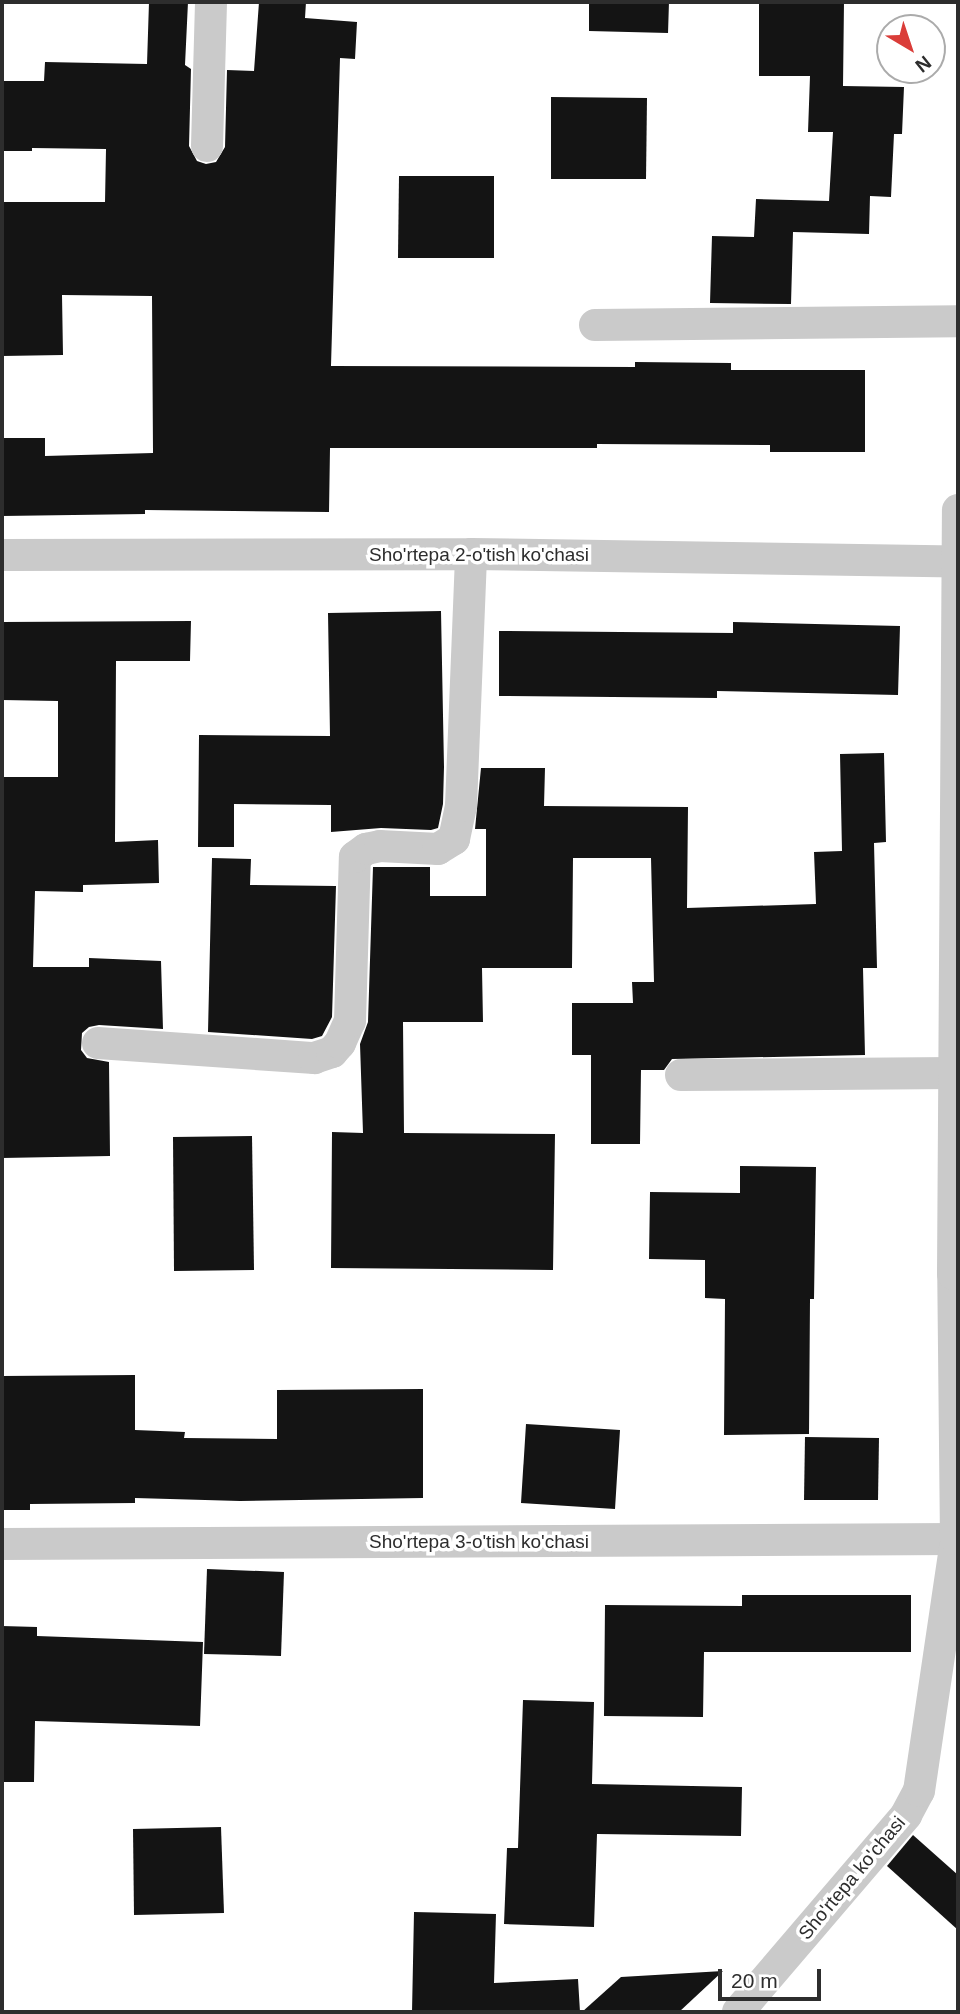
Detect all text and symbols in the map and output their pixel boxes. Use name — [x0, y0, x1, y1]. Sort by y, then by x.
north arrow — [876, 14, 946, 84]
text: N — [911, 52, 935, 77]
street label: Sho'rtepa 2-o'tish ko'chasi — [369, 544, 589, 566]
street label: Sho'rtepa 3-o'tish ko'chasi — [369, 1531, 589, 1553]
street label: Sho'rtepa ko'chasi — [794, 1812, 910, 1944]
scale bar — [722, 1954, 825, 1998]
text: 20 m — [731, 1969, 778, 1992]

